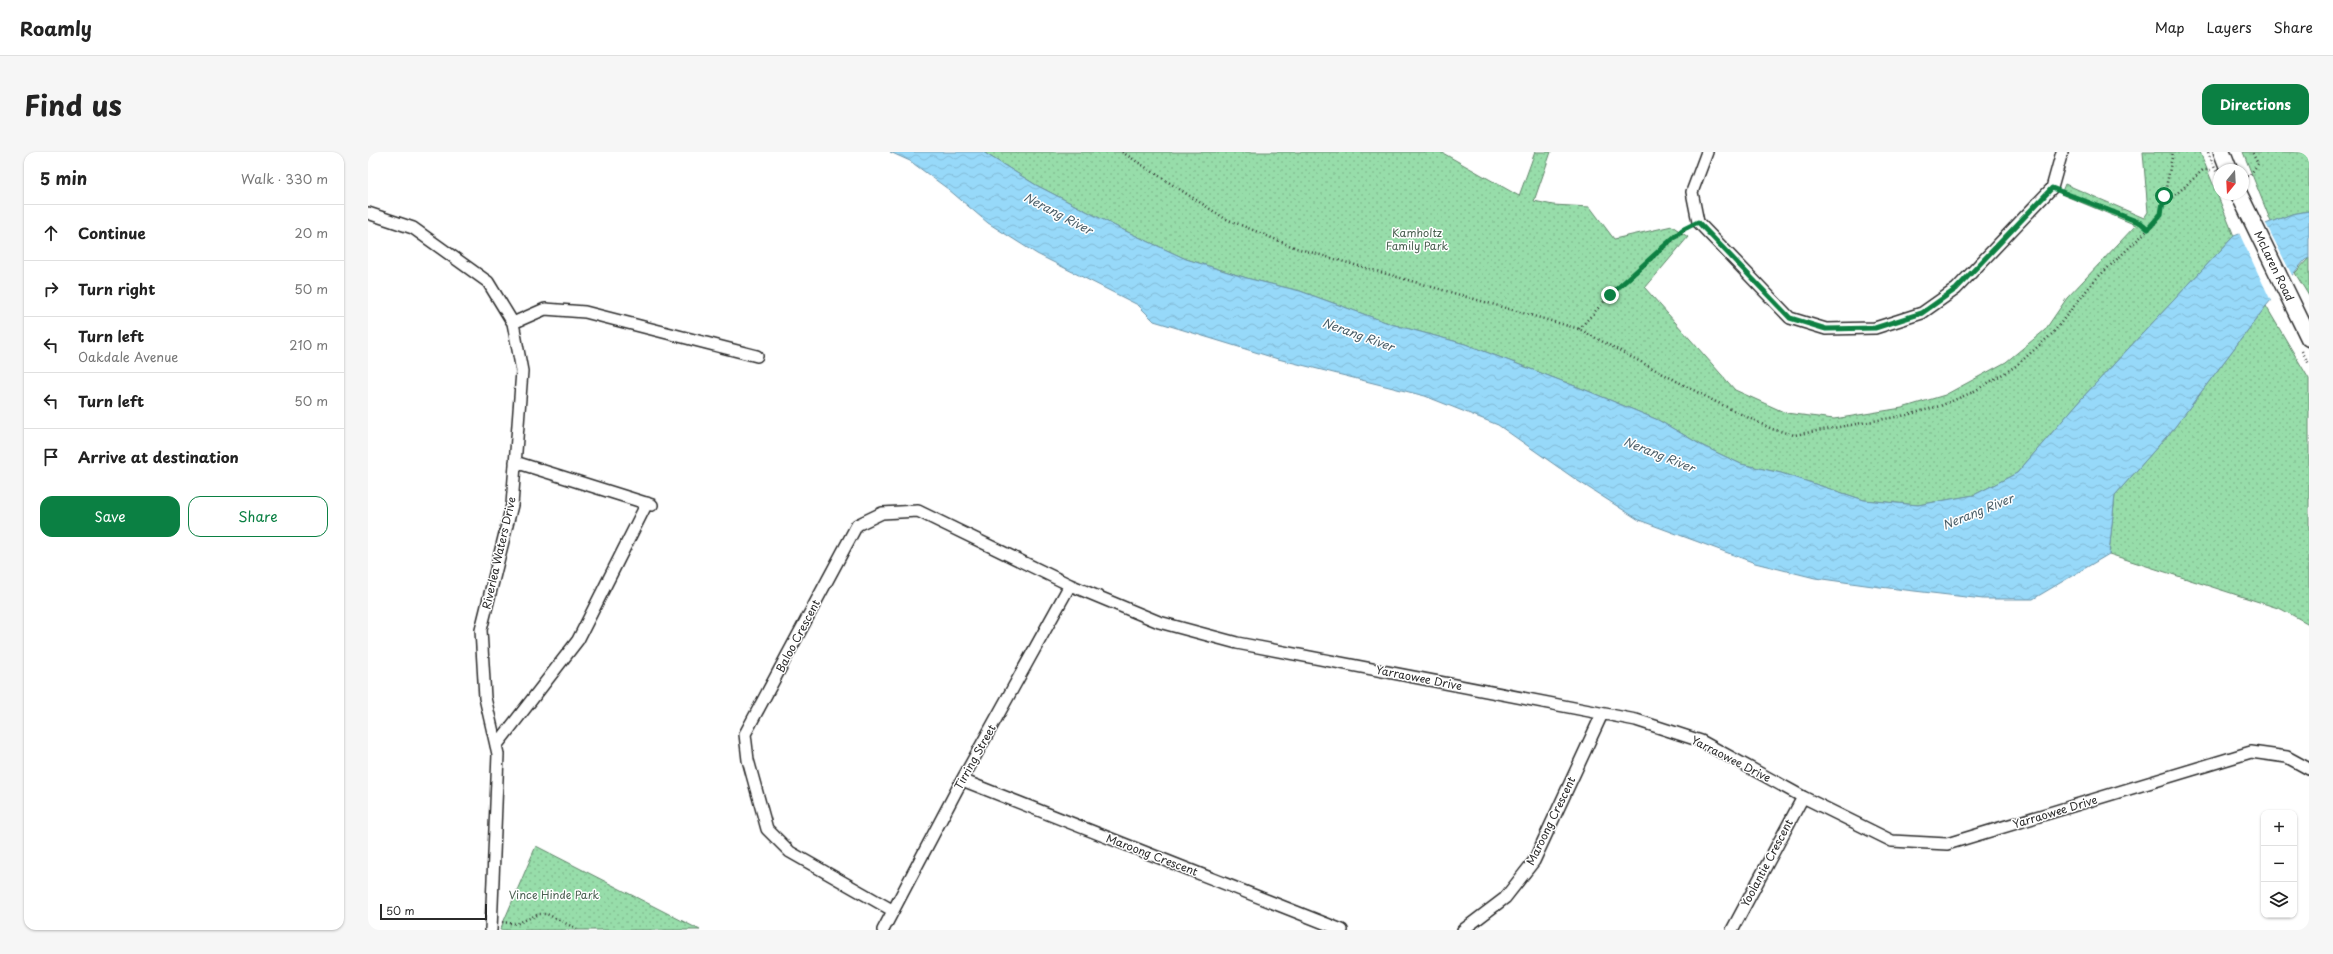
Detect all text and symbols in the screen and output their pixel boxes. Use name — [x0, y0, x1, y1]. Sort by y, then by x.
text: Roamly — [20, 14, 92, 42]
text: Map — [2155, 17, 2185, 38]
text: Layers — [2207, 17, 2252, 38]
text: Share — [2274, 17, 2313, 38]
text: Find us — [24, 83, 122, 126]
button: Directions — [2202, 84, 2309, 125]
north arrow — [2213, 164, 2249, 200]
text: 5 min — [40, 165, 87, 191]
text: Walk · 330 m — [241, 169, 328, 188]
route start — [2155, 187, 2173, 205]
water label: Nerang River — [1021, 188, 1097, 239]
text: Continue — [78, 221, 146, 244]
icon: ahead — [40, 222, 62, 244]
text: 20 m — [294, 223, 328, 242]
park label: Kamholtz Family Park — [1386, 224, 1449, 254]
street label: McLaren Road — [2250, 228, 2299, 304]
text: Turn right — [78, 277, 155, 300]
icon: right — [40, 278, 62, 300]
text: 50 m — [294, 279, 328, 298]
route end — [1601, 286, 1619, 304]
water label: Nerang River — [1320, 313, 1398, 356]
text: Turn left — [78, 324, 144, 347]
icon: left — [40, 334, 62, 356]
text: 210 m — [289, 335, 328, 354]
text: Oakdale Avenue — [78, 347, 178, 366]
text: Turn left — [78, 389, 144, 412]
icon: left — [40, 390, 62, 412]
text: 50 m — [294, 391, 328, 410]
water label: Nerang River — [1621, 432, 1699, 477]
text: Arrive at destination — [78, 445, 239, 468]
icon: arrive — [40, 446, 62, 468]
water label: Nerang River — [1940, 488, 2017, 533]
street label: Riverlea Waters Drive — [477, 495, 520, 611]
button: Save — [40, 496, 180, 537]
button: Share — [188, 496, 328, 537]
street label: Baloo Crescent — [771, 596, 824, 675]
street label: Yarraowee Drive — [1375, 661, 1464, 694]
street label: Tirring Street — [950, 720, 1000, 793]
street label: Yarraowee Drive — [1688, 731, 1774, 786]
street label: Maroong Crescent — [1522, 773, 1580, 868]
street label: Yarraowee Drive — [2011, 791, 2099, 832]
map controls — [2261, 810, 2297, 918]
button: + — [2261, 810, 2297, 846]
street label: Yoolantie Crescent — [1736, 816, 1797, 910]
street label: Maroong Crescent — [1104, 829, 1201, 880]
button: − — [2261, 846, 2297, 882]
button: layers — [2261, 882, 2297, 918]
park label: Vince Hinde Park — [509, 886, 600, 903]
scale bar — [380, 902, 487, 921]
text: 50 m — [386, 902, 415, 919]

